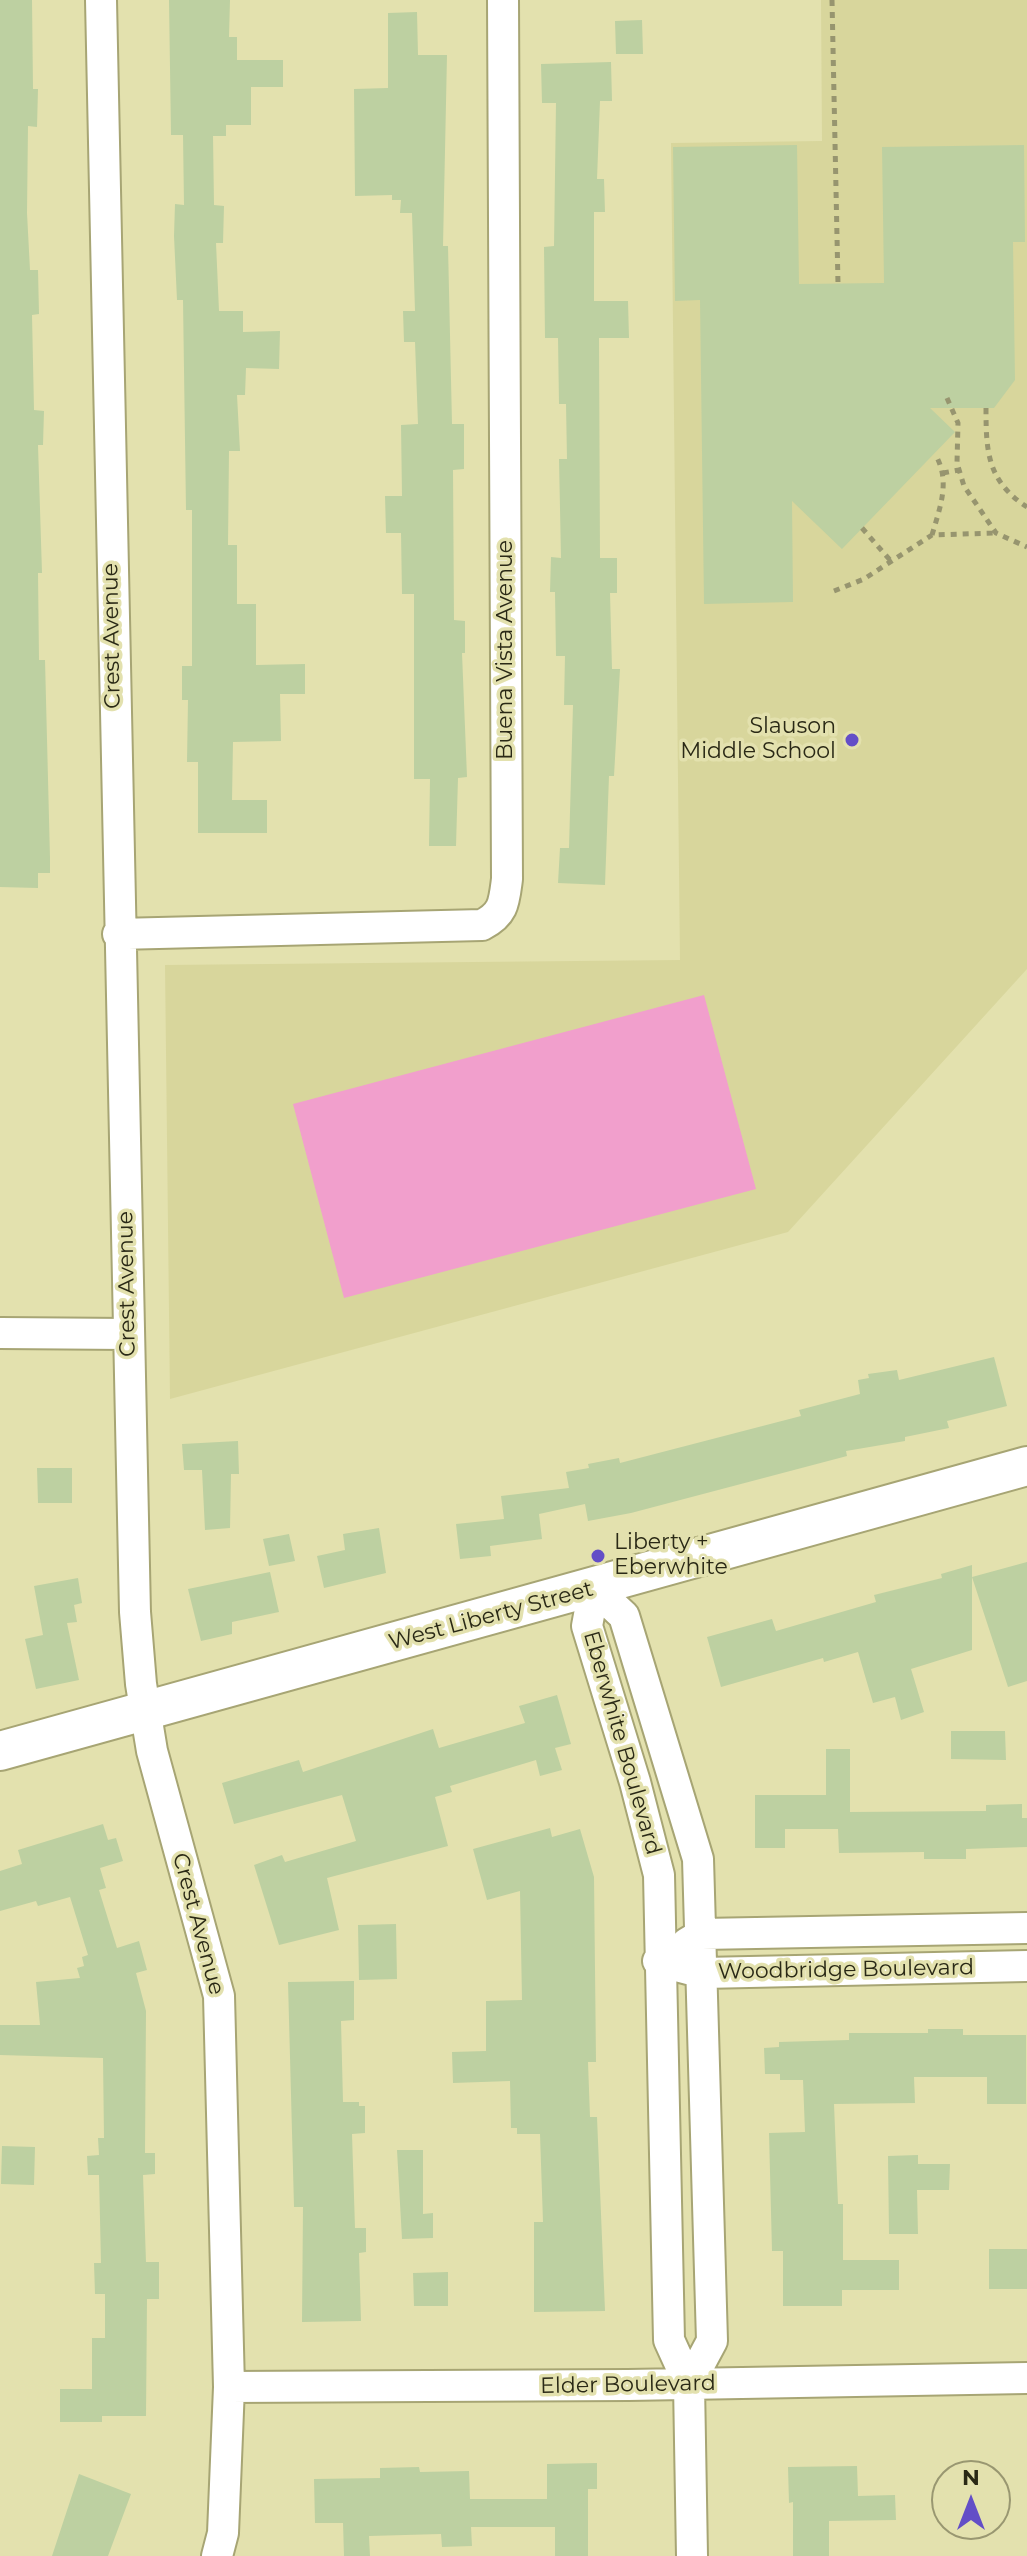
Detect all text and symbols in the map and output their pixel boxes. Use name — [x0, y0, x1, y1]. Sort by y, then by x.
street label: Buena Vista Avenue — [493, 540, 519, 760]
street label: Crest Avenue — [98, 563, 126, 709]
place label: Slauson Middle School — [680, 714, 836, 766]
marker: Slauson Middle School — [843, 731, 861, 749]
street label: Crest Avenue — [113, 1211, 141, 1357]
place label: Liberty + Eberwhite — [614, 1530, 728, 1582]
marker: Liberty + Eberwhite — [589, 1547, 607, 1565]
street label: West Liberty Street — [386, 1576, 596, 1656]
street label: Eberwhite Boulevard — [577, 1628, 667, 1858]
street label: Crest Avenue — [166, 1850, 230, 1998]
street label: Woodbridge Boulevard — [718, 1955, 974, 1985]
street label: Elder Boulevard — [540, 2370, 716, 2400]
north arrow — [931, 2460, 1011, 2540]
text: N — [962, 2464, 980, 2491]

